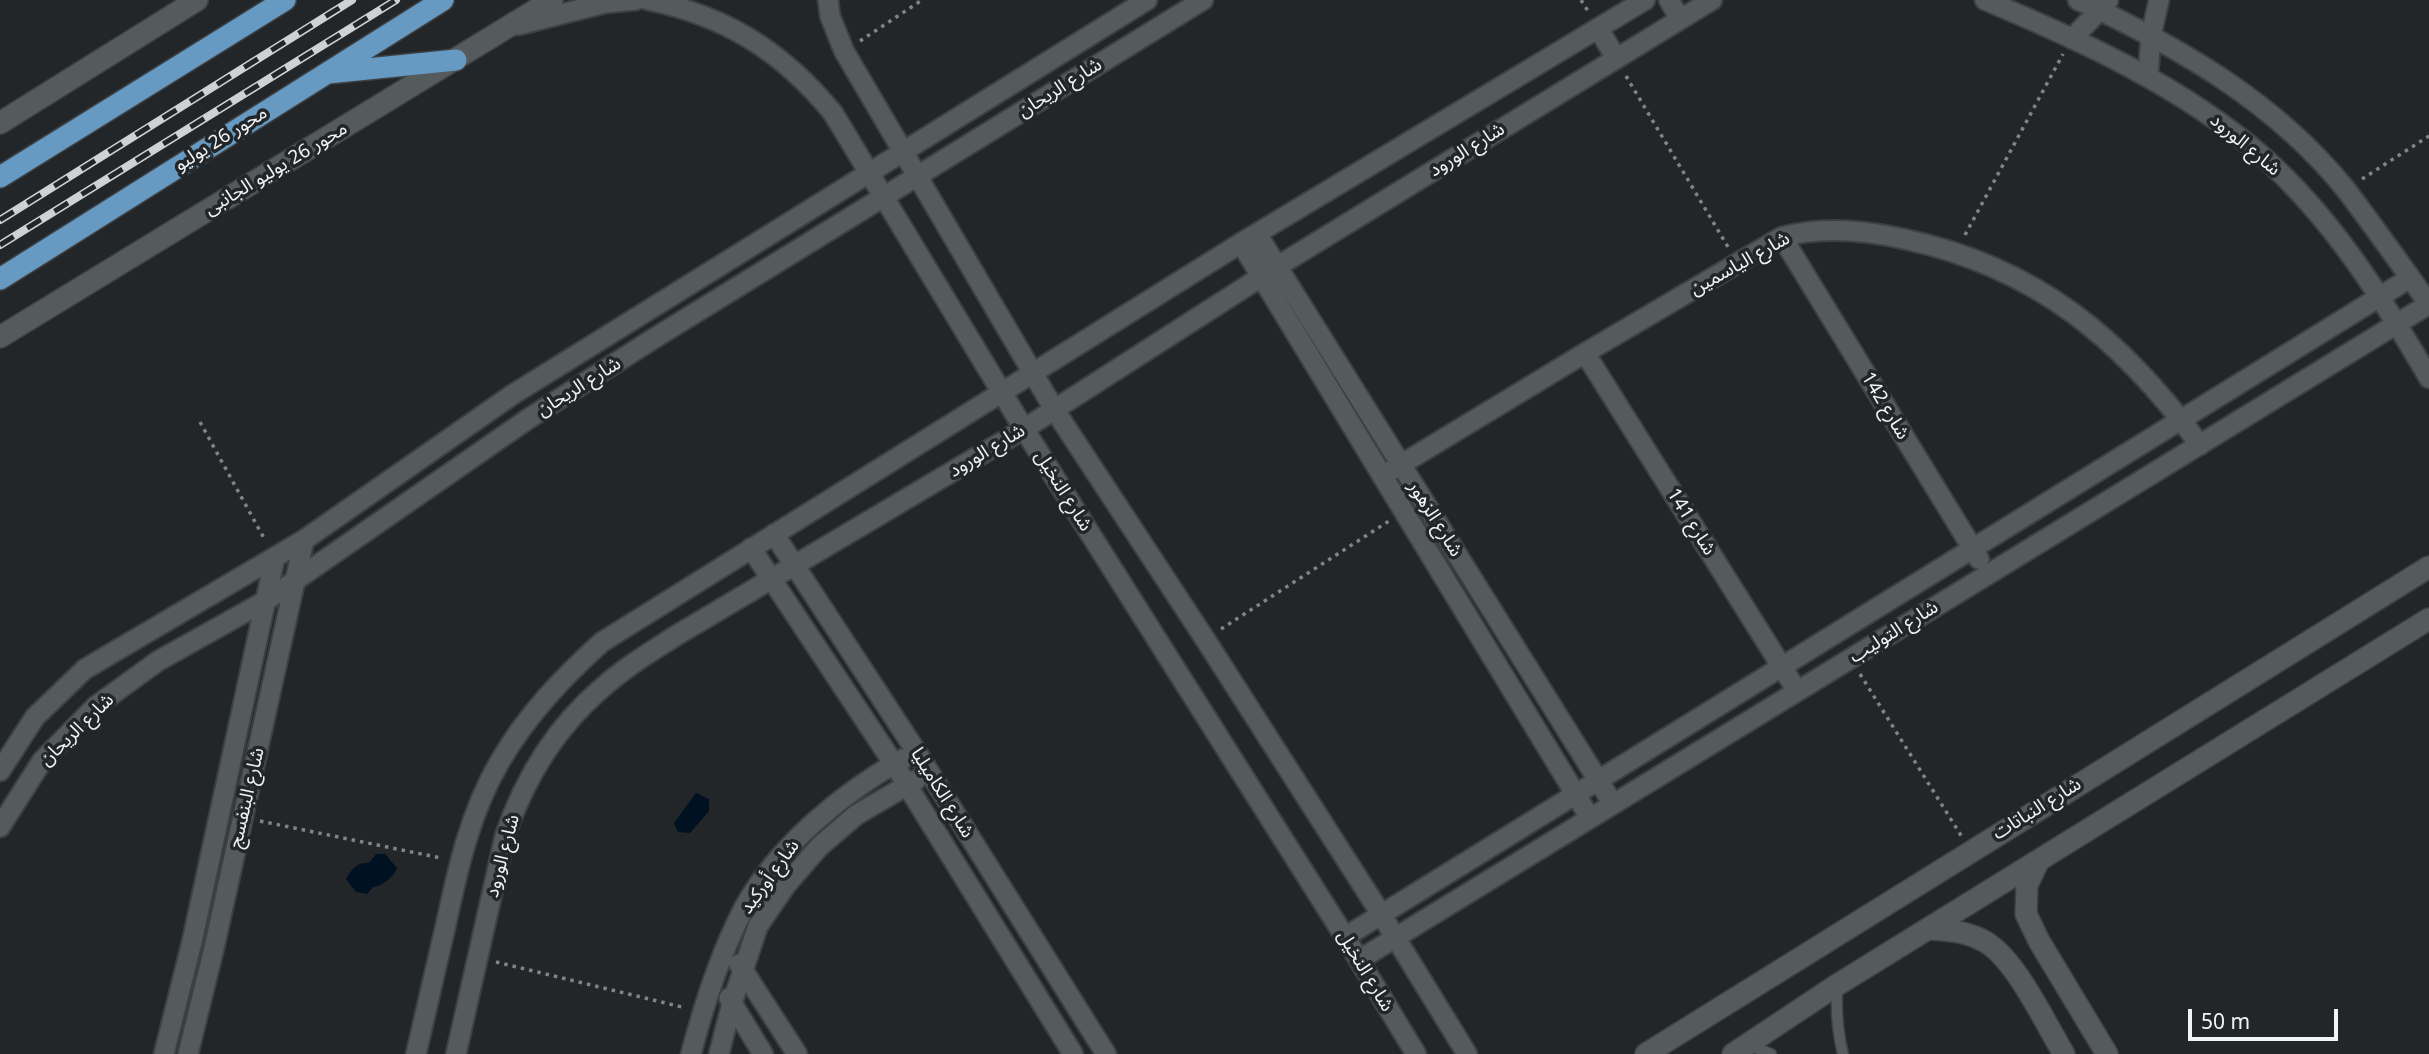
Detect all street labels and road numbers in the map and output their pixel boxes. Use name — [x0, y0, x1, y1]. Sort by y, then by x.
street label: شارع الريحان — [1014, 53, 1106, 123]
street label: محور 26 يوليو — [170, 101, 272, 177]
street label: شارع الورود — [2205, 109, 2285, 181]
street label: محور 26 يوليو الجانبى — [200, 117, 352, 221]
street label: شارع الورود — [1425, 118, 1509, 182]
street label: شارع الياسمين — [1686, 227, 1794, 301]
street label: شارع الريحان — [533, 352, 625, 422]
street label: شارع 142 — [1856, 368, 1914, 444]
street label: شارع الورود — [945, 419, 1029, 483]
street label: شارع النخيل — [1029, 446, 1097, 536]
street label: شارع الزهور — [1403, 477, 1467, 561]
street label: شارع 141 — [1662, 484, 1720, 560]
street label: شارع التوليب — [1845, 596, 1943, 668]
street label: شارع الريحان — [35, 689, 119, 771]
street label: شارع الكاميليا — [905, 744, 979, 842]
street label: شارع البنفسج — [224, 746, 270, 850]
street label: شارع النباتات — [1989, 773, 2085, 845]
street label: شارع الورود — [481, 812, 525, 900]
street label: شارع أوركيد — [735, 835, 805, 919]
street label: شارع النخيل — [1332, 926, 1398, 1016]

